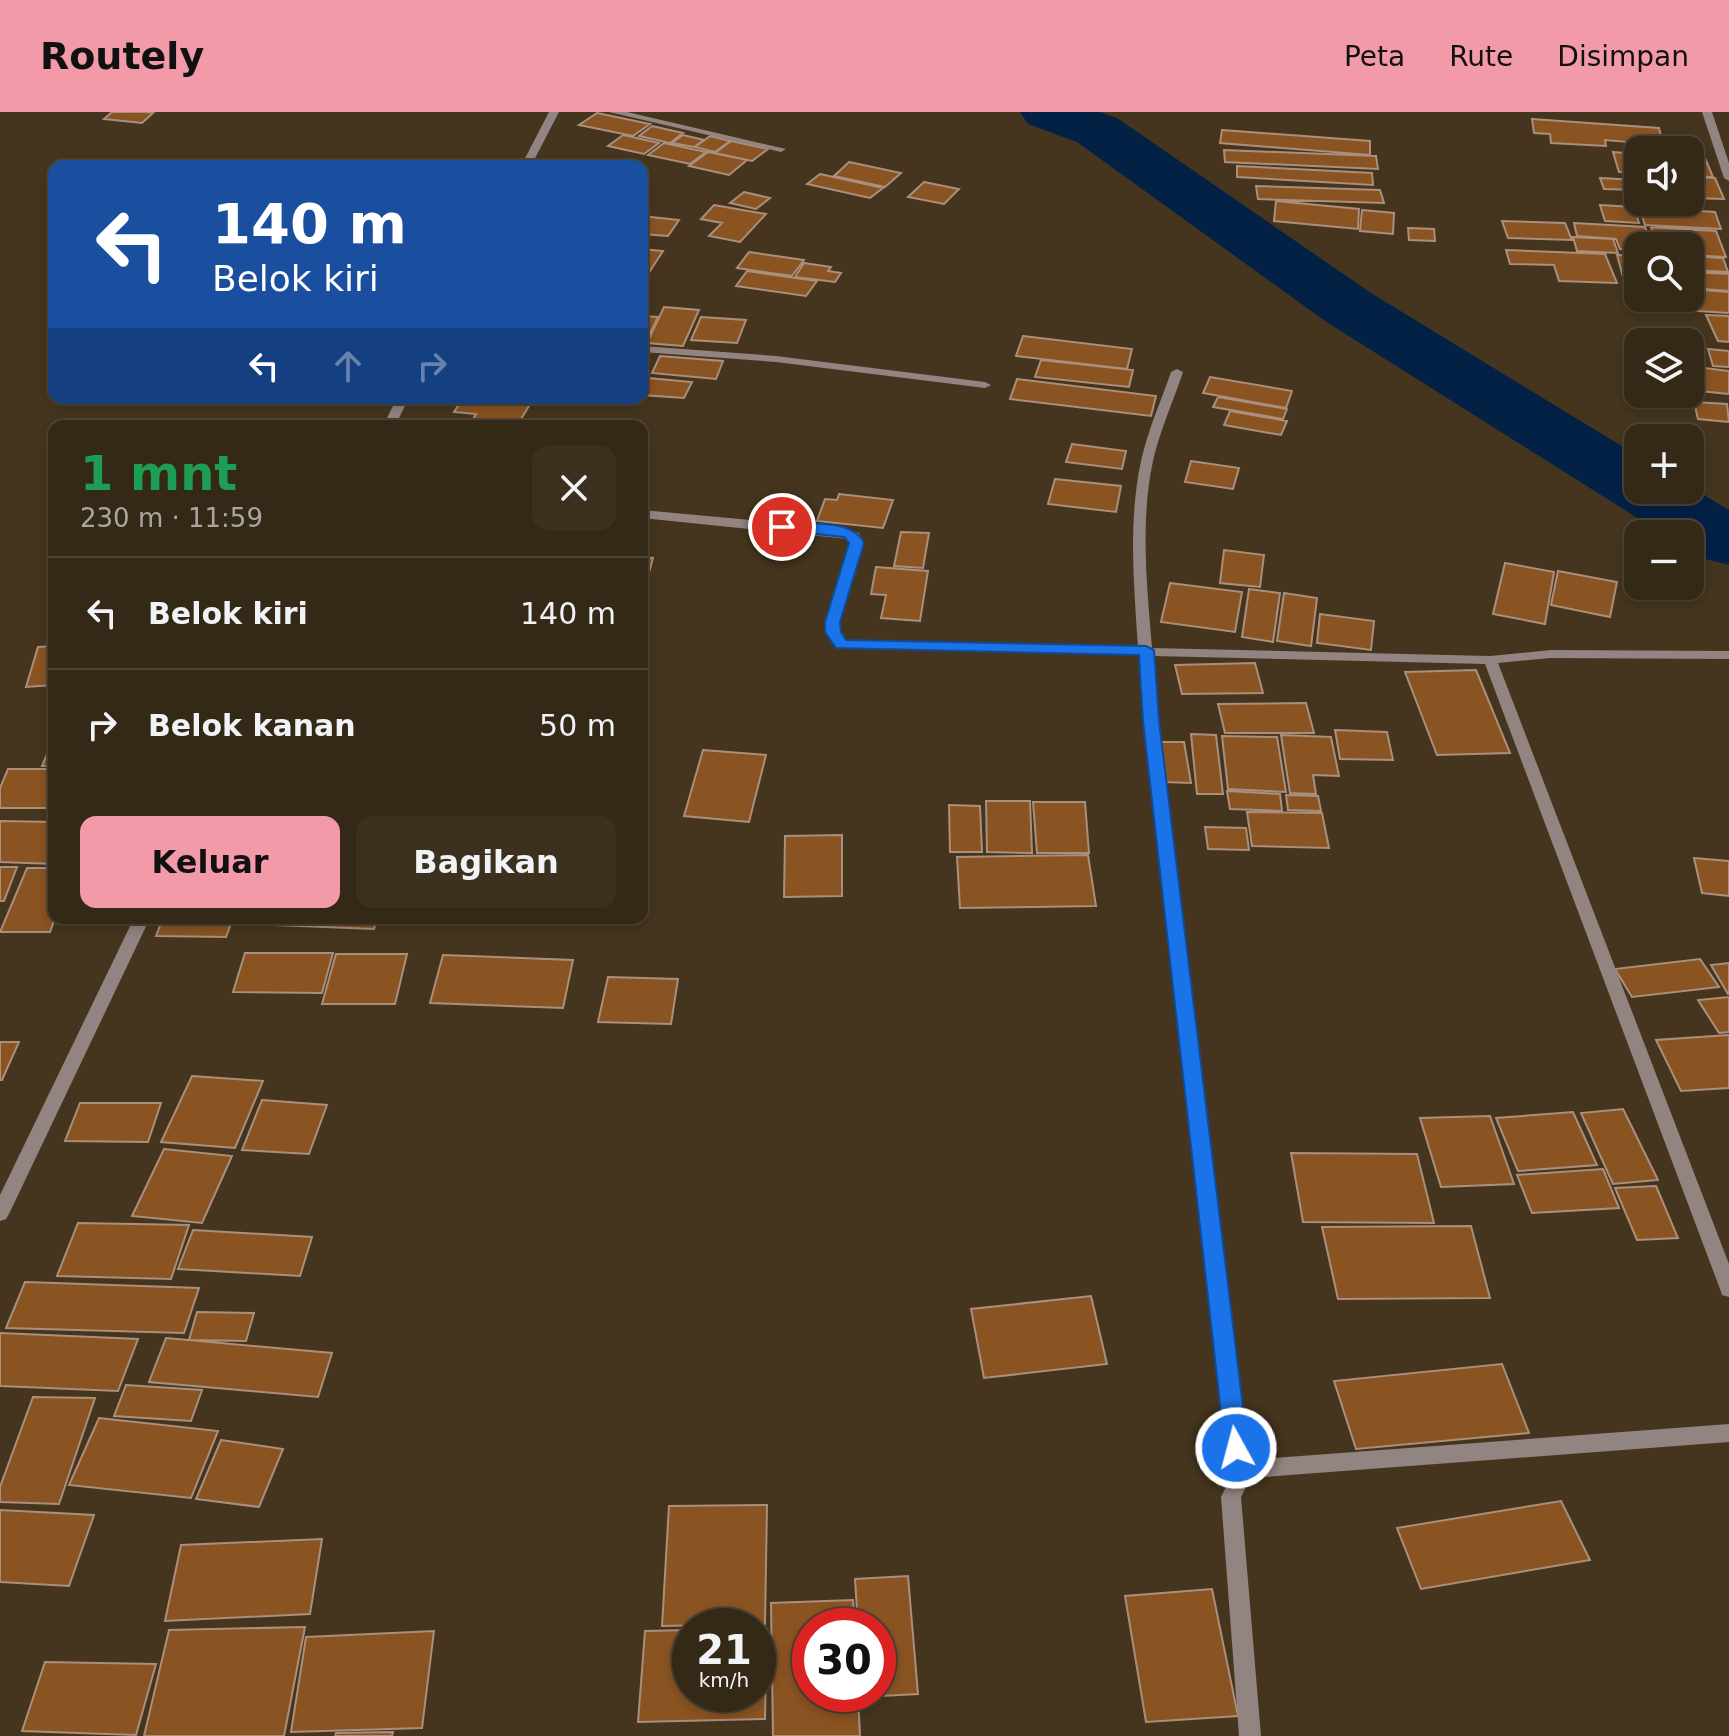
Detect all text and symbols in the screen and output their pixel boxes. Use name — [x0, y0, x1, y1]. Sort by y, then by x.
text: Routely — [40, 34, 204, 78]
text: Peta — [1344, 40, 1405, 73]
text: Rute — [1449, 40, 1513, 73]
text: Disimpan — [1557, 40, 1689, 73]
map controls — [1624, 136, 1704, 600]
button: sound — [1624, 136, 1704, 216]
text: 140 m — [212, 191, 407, 256]
icon: left — [80, 192, 184, 296]
button: search — [1624, 232, 1704, 312]
text: Belok kiri — [212, 258, 379, 299]
button: layers — [1624, 328, 1704, 408]
icon: left — [242, 344, 286, 388]
icon: ahead — [326, 344, 370, 388]
icon: right — [410, 344, 454, 388]
button: + — [1624, 424, 1704, 504]
text: 1 mnt — [80, 445, 237, 501]
button: close — [532, 446, 616, 530]
pin — [748, 493, 816, 561]
text: 230 m · 11:59 — [80, 503, 263, 533]
icon: arrive — [760, 505, 804, 549]
button: − — [1624, 520, 1704, 600]
icon: left — [80, 591, 124, 635]
text: Belok kiri — [148, 596, 308, 631]
text: 140 m — [520, 596, 616, 631]
icon: right — [80, 703, 124, 747]
text: Belok kanan — [148, 708, 356, 743]
text: 50 m — [539, 708, 616, 743]
button: Keluar — [80, 816, 340, 908]
button: Bagikan — [356, 816, 616, 908]
position arrow — [1194, 1406, 1278, 1490]
speed limit sign: 30 — [792, 1608, 896, 1712]
text: 21 — [696, 1627, 752, 1673]
text: km/h — [699, 1668, 749, 1692]

